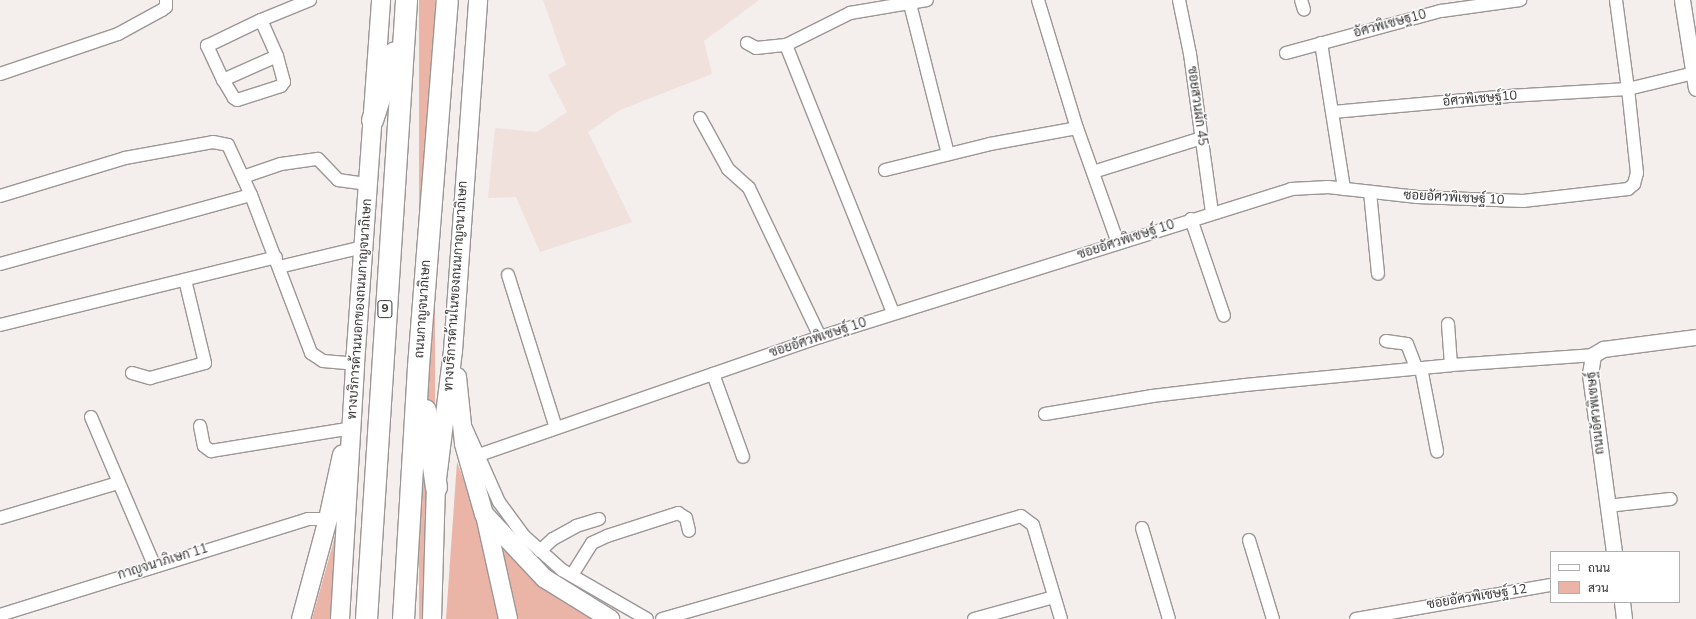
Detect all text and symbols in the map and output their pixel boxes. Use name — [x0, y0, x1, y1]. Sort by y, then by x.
street label: อัศวพิเชษฐ10 — [1352, 7, 1428, 41]
street label: ซอยสวนผัก 45 — [1184, 65, 1210, 147]
street label: อัศวพิเชษฐ์10 — [1442, 88, 1518, 110]
street label: ทางบริการด้านในของถนนกาญจนาภิเษก — [441, 180, 471, 392]
street label: ซอยอัศวพิเชษฐ์ 10 — [1403, 188, 1505, 208]
street label: ทางบริการด้านนอกของถนนกาญจนาภิเษก — [345, 198, 375, 420]
street label: ซอยอัศวพิเชษฐ์ 10 — [1075, 217, 1177, 263]
street label: ถนนกาญจนาภิเษก — [412, 259, 434, 359]
road number: 9 — [377, 299, 393, 319]
street label: ซอยอัศวพิเชษฐ์ 10 — [767, 315, 869, 361]
street label: ถนนอัศวพิเชษฐ์ — [1584, 371, 1608, 455]
street label: กาญจนาภิเษก 11 — [116, 541, 210, 583]
legend — [1550, 551, 1680, 603]
text: ถนน — [1588, 560, 1610, 576]
text: สวน — [1588, 580, 1609, 596]
street label: ซอยอัศวพิเชษฐ์ 12 — [1426, 581, 1528, 613]

